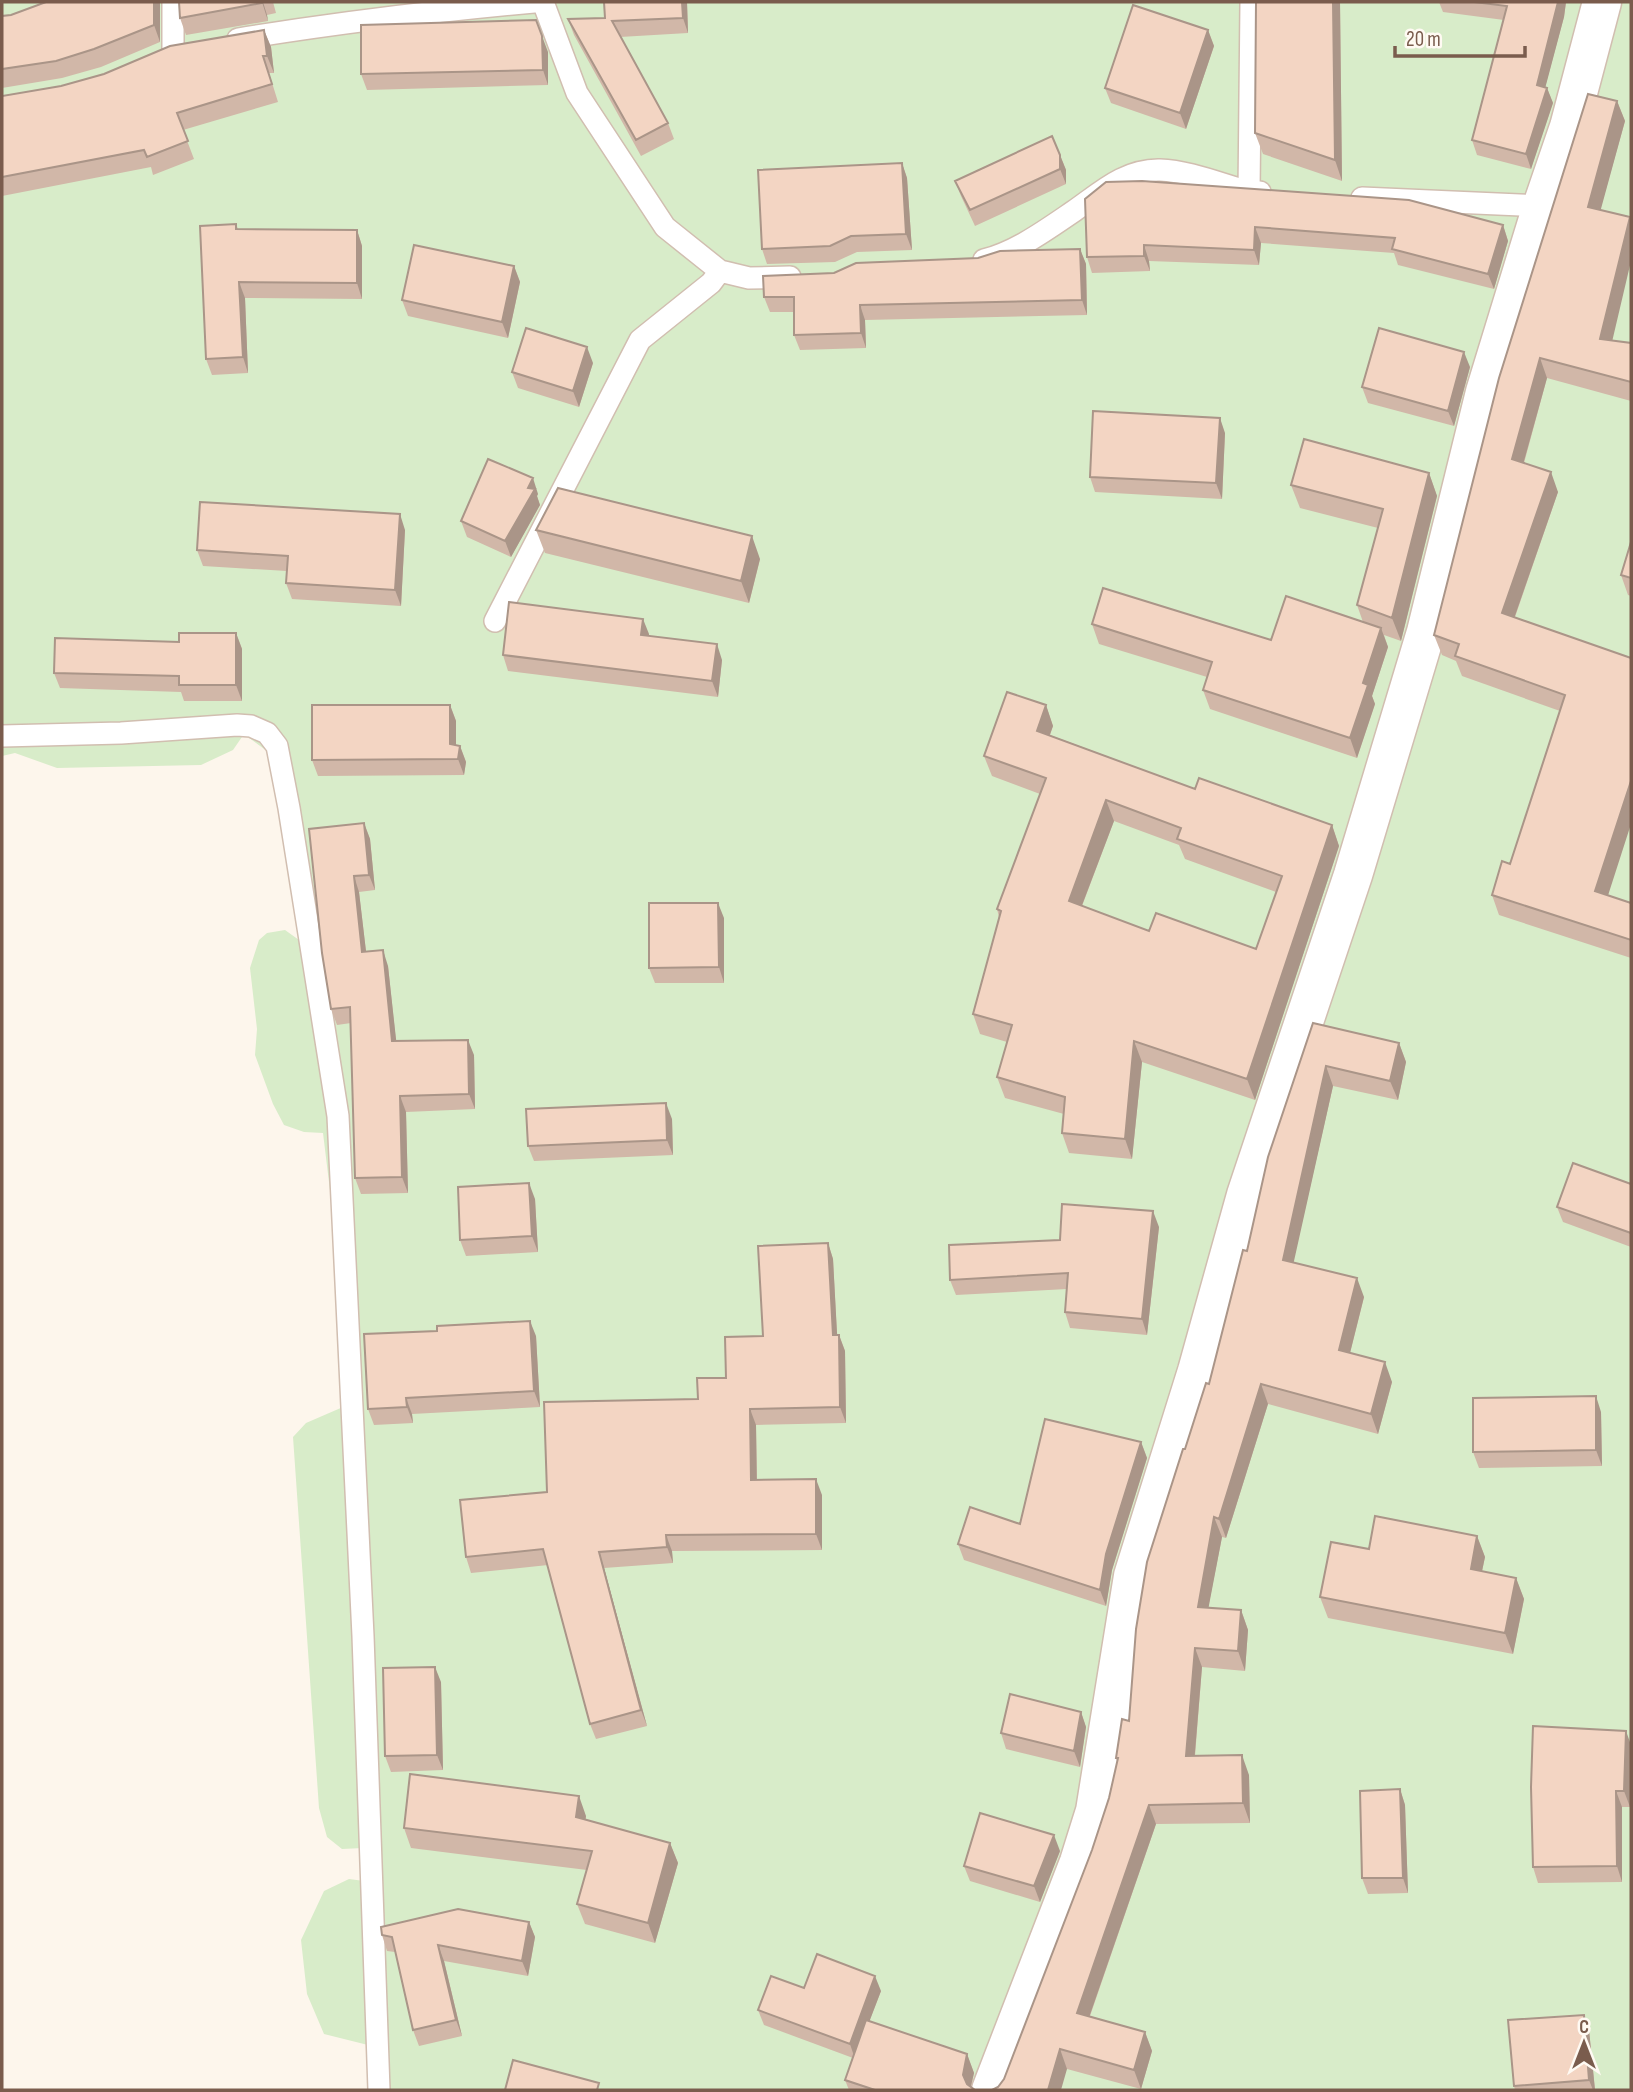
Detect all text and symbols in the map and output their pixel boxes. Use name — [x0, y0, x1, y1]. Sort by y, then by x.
scale bar — [1395, 14, 1524, 58]
text: 20 m — [1406, 27, 1441, 52]
north arrow — [1549, 2008, 1619, 2078]
text: С — [1579, 2016, 1589, 2039]

